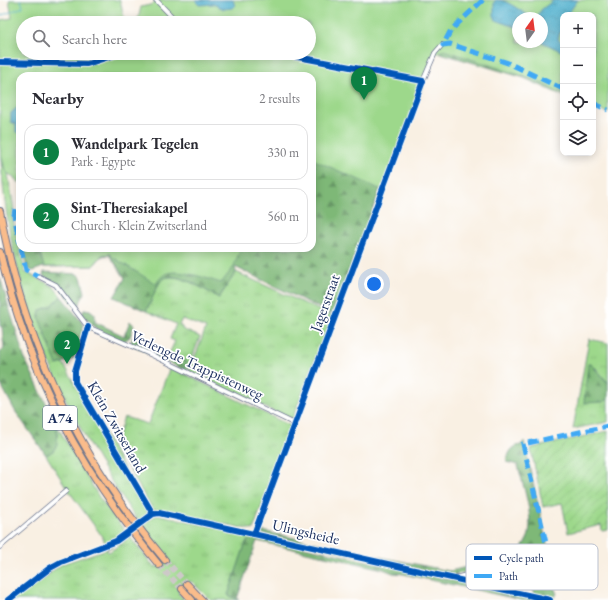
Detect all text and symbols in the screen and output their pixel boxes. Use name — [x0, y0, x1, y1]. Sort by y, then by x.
north arrow — [512, 12, 548, 48]
map controls — [560, 12, 596, 156]
button: + — [560, 12, 596, 48]
search box — [16, 16, 316, 60]
icon: search — [30, 27, 52, 49]
text: Search here — [62, 29, 127, 48]
button: − — [560, 48, 596, 84]
pin: 1 — [351, 67, 377, 100]
button: locate — [560, 84, 596, 120]
text: Nearby — [32, 87, 84, 109]
text: 2 results — [259, 90, 300, 107]
button: layers — [560, 120, 596, 156]
text: Wandelpark Tegelen — [71, 134, 199, 153]
text: 1 — [43, 144, 49, 161]
text: 330 m — [268, 144, 299, 161]
text: Park · Egypte — [71, 153, 136, 170]
text: Sint-Theresiakapel — [71, 198, 188, 217]
text: 2 — [43, 208, 49, 225]
text: 560 m — [268, 208, 299, 225]
text: Church · Klein Zwitserland — [71, 217, 207, 234]
street label: Jagerstraat — [305, 271, 344, 336]
your location — [364, 274, 384, 294]
street label: Verlengde Trappistenweg — [128, 326, 267, 404]
pin: 2 — [54, 331, 80, 364]
street label: Klein Zwitserland — [84, 377, 152, 476]
road number: A74 — [43, 406, 77, 430]
street label: Ulingsheide — [271, 515, 342, 548]
legend — [466, 544, 598, 590]
text: Cycle path — [499, 551, 544, 565]
text: Path — [499, 569, 518, 583]

